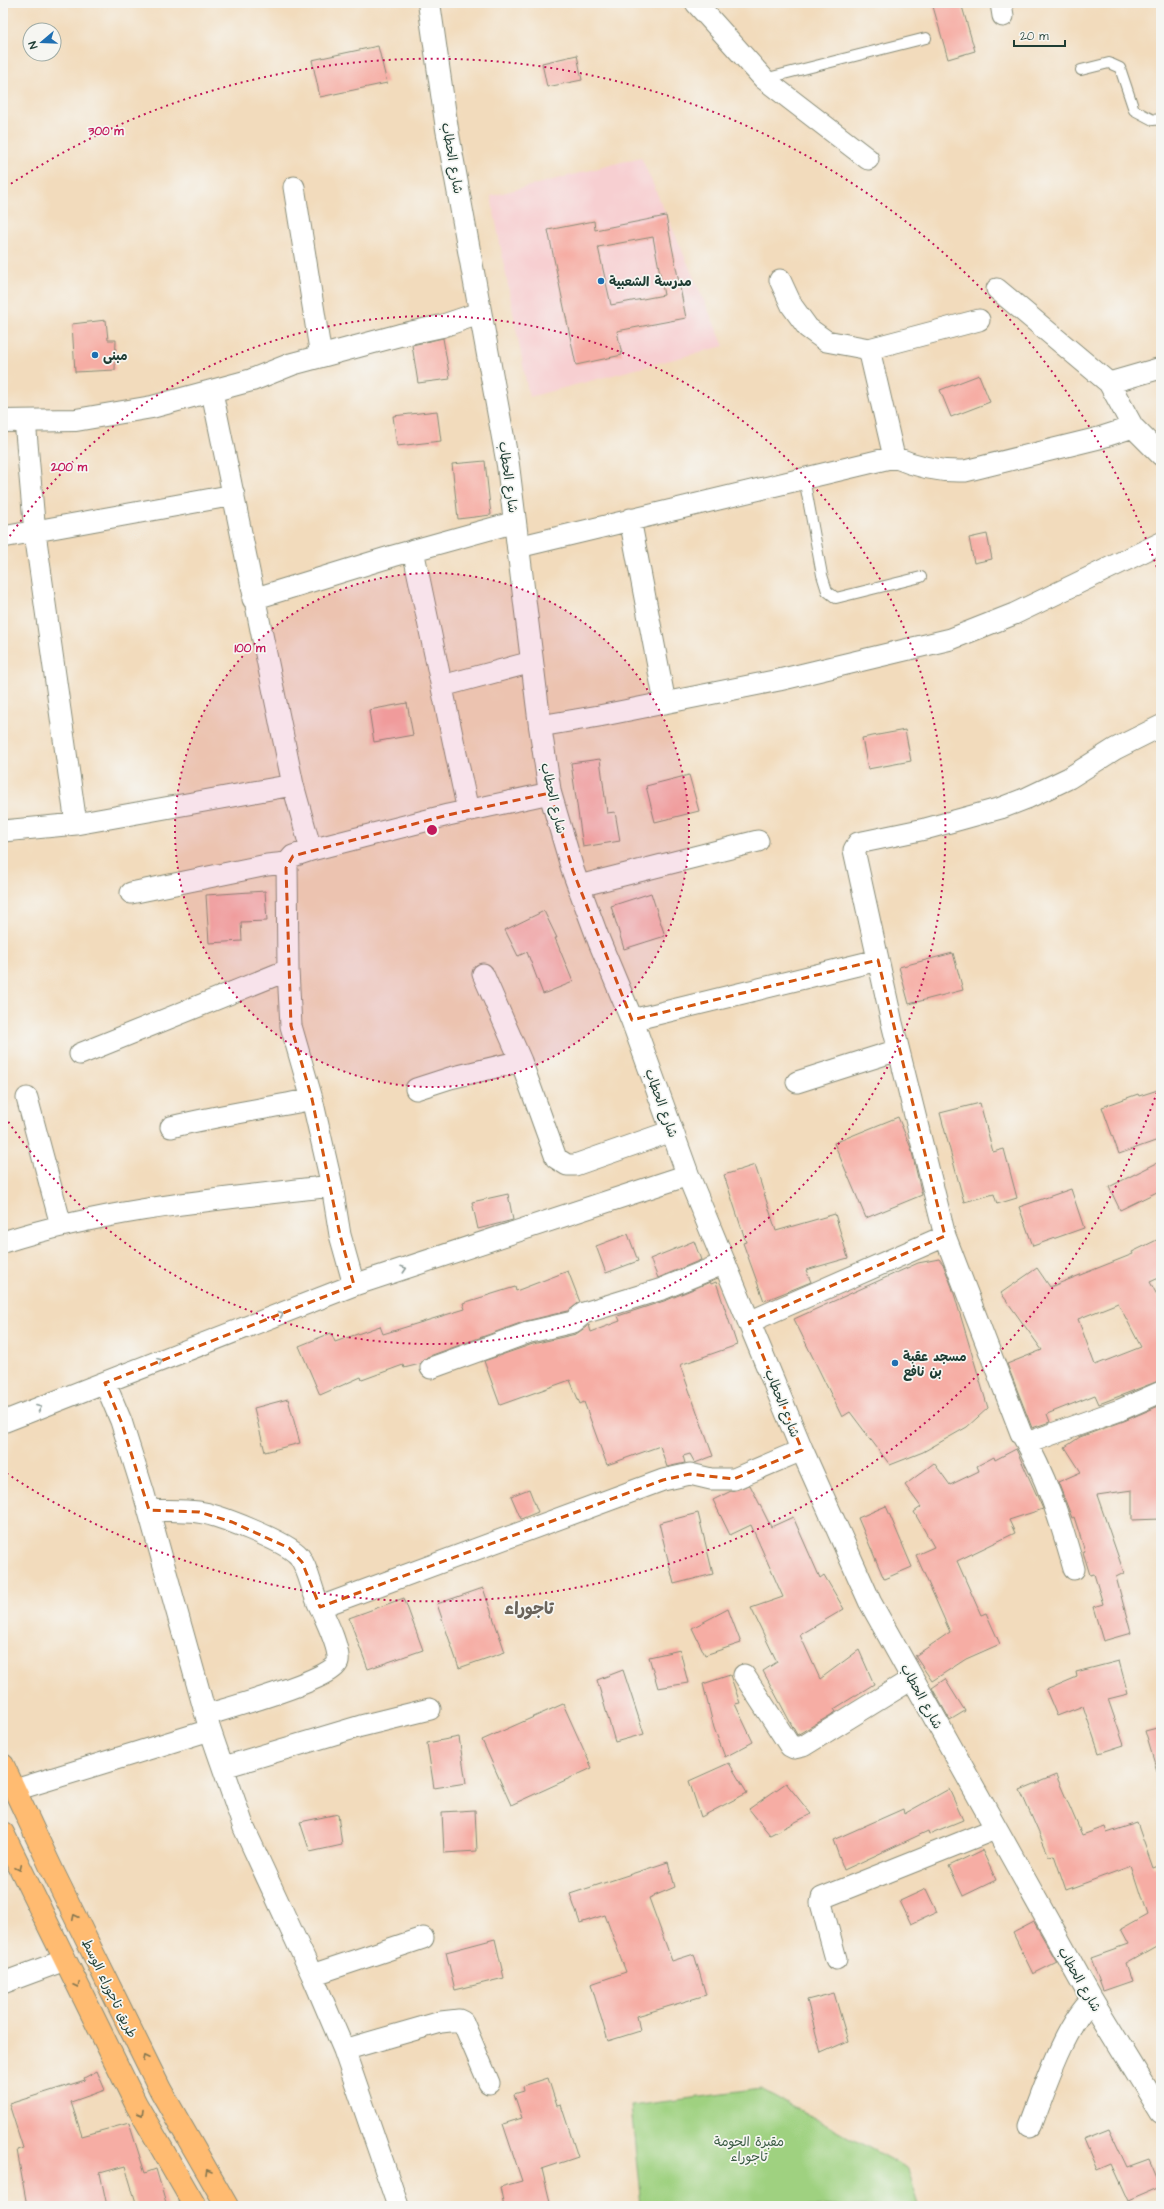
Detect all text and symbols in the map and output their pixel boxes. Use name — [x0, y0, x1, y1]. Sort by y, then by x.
north arrow — [22, 22, 62, 62]
scale bar — [1014, 22, 1065, 48]
text: 20 m — [1020, 28, 1049, 45]
text: N — [25, 39, 41, 51]
street label: شارع الحطاب — [437, 121, 467, 195]
text: 300 m — [87, 123, 124, 140]
place label: مدرسة الشعبية — [609, 273, 692, 291]
marker: مدرسة الشعبية — [596, 276, 606, 286]
place label: مبنى — [103, 347, 128, 365]
marker: مبنى — [90, 350, 100, 360]
street label: شارع الحطاب — [494, 440, 522, 514]
text: 200 m — [50, 459, 88, 476]
text: 100 m — [235, 640, 266, 657]
street label: شارع الحطاب — [536, 761, 570, 835]
centre of rings — [425, 823, 439, 837]
street label: شارع الحطاب — [640, 1066, 682, 1140]
one-way arrow — [400, 1265, 407, 1274]
one-way arrow — [278, 1310, 285, 1318]
place label: مسجد عقبة بن نافع — [903, 1348, 967, 1381]
one-way arrow — [156, 1358, 164, 1366]
marker: مسجد عقبة بن نافع — [890, 1358, 900, 1368]
street label: شارع الحطاب — [760, 1367, 804, 1440]
one-way arrow — [36, 1405, 43, 1413]
district label: تاجوراء — [504, 1597, 555, 1621]
street label: شارع الحطاب — [896, 1661, 946, 1732]
one-way arrow — [15, 1864, 23, 1871]
one-way arrow — [72, 1913, 80, 1921]
street label: طريق تاجوراء الوسط — [77, 1936, 141, 2041]
street label: شارع الحطاب — [1053, 1944, 1105, 2015]
one-way arrow — [72, 1980, 80, 1988]
one-way arrow — [142, 2055, 150, 2063]
one-way arrow — [136, 2109, 143, 2116]
park label: مقبرة الحومة تاجوراء — [714, 2133, 784, 2166]
one-way arrow — [205, 2169, 212, 2176]

